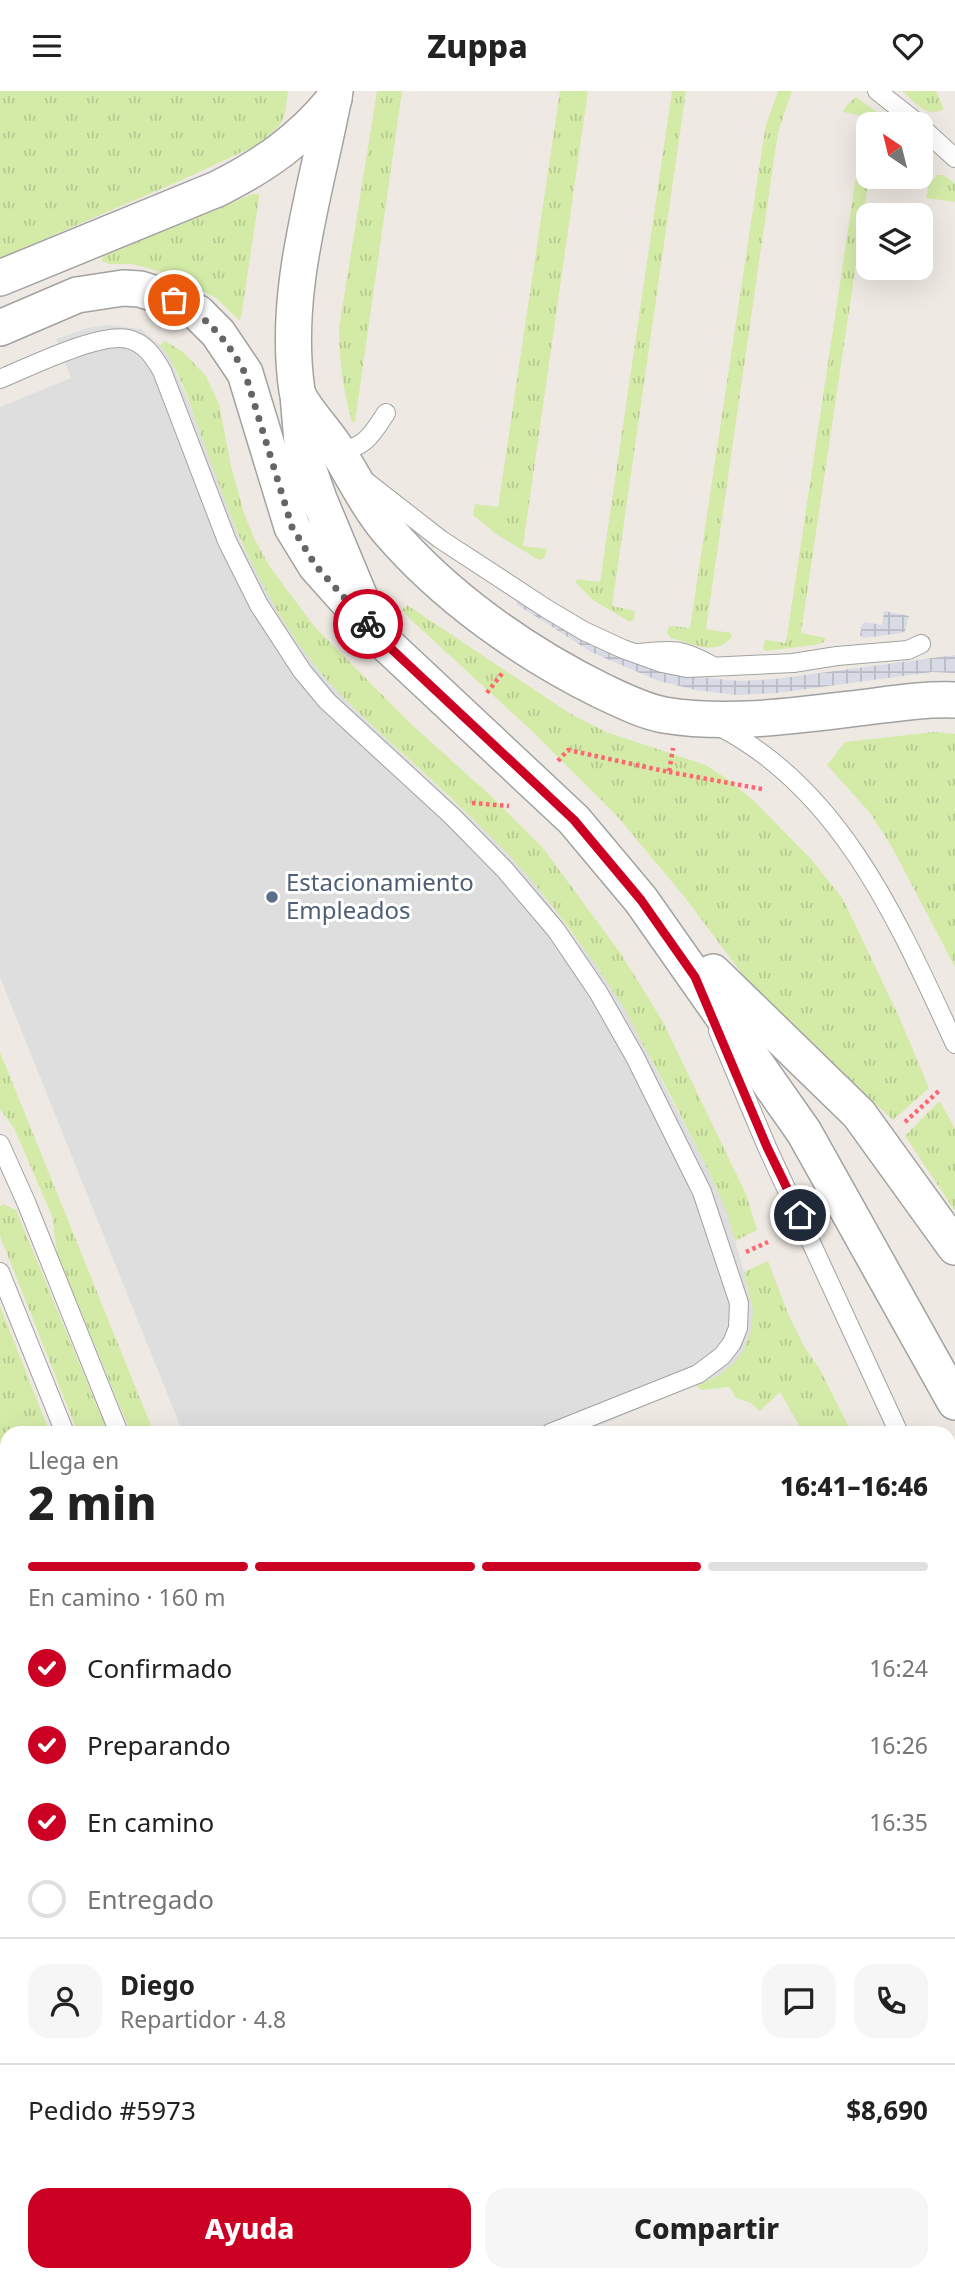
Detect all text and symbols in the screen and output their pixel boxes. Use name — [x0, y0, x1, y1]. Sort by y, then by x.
text: Zuppa — [427, 24, 528, 67]
icon: menu — [28, 27, 66, 65]
icon: heart — [889, 27, 927, 65]
north arrow — [856, 112, 933, 189]
map controls — [856, 112, 933, 280]
button: layers — [856, 203, 933, 280]
pin — [144, 270, 204, 330]
icon: bag — [155, 281, 193, 319]
courier — [333, 589, 403, 659]
icon: bike — [349, 605, 387, 643]
place label: Estacionamiento Empleados — [286, 865, 474, 926]
marker: Estacionamiento Empleados — [264, 889, 280, 905]
pin — [770, 1185, 830, 1245]
icon: home — [781, 1196, 819, 1234]
text: Llega en — [28, 1444, 119, 1476]
text: 16:41–16:46 — [780, 1468, 928, 1504]
text: 2 min — [28, 1471, 157, 1533]
text: En camino · 160 m — [28, 1581, 226, 1613]
icon: check — [28, 1649, 66, 1687]
text: Confirmado — [87, 1650, 232, 1686]
text: 16:24 — [869, 1652, 928, 1684]
icon: check — [28, 1726, 66, 1764]
text: Preparando — [87, 1727, 231, 1763]
text: 16:26 — [869, 1729, 928, 1761]
icon: check — [28, 1803, 66, 1841]
text: En camino — [87, 1804, 214, 1840]
text: 16:35 — [869, 1806, 928, 1838]
text: Entregado — [87, 1881, 214, 1917]
button: person — [28, 1964, 102, 2038]
button: chat — [762, 1964, 836, 2038]
button: phone — [854, 1964, 928, 2038]
text: Diego — [120, 1967, 195, 2003]
text: Repartidor · 4.8 — [120, 2003, 286, 2035]
text: Pedido #5973 — [28, 2092, 196, 2128]
text: $8,690 — [846, 2092, 928, 2128]
button: Ayuda — [28, 2188, 471, 2268]
button: Compartir — [485, 2188, 928, 2268]

